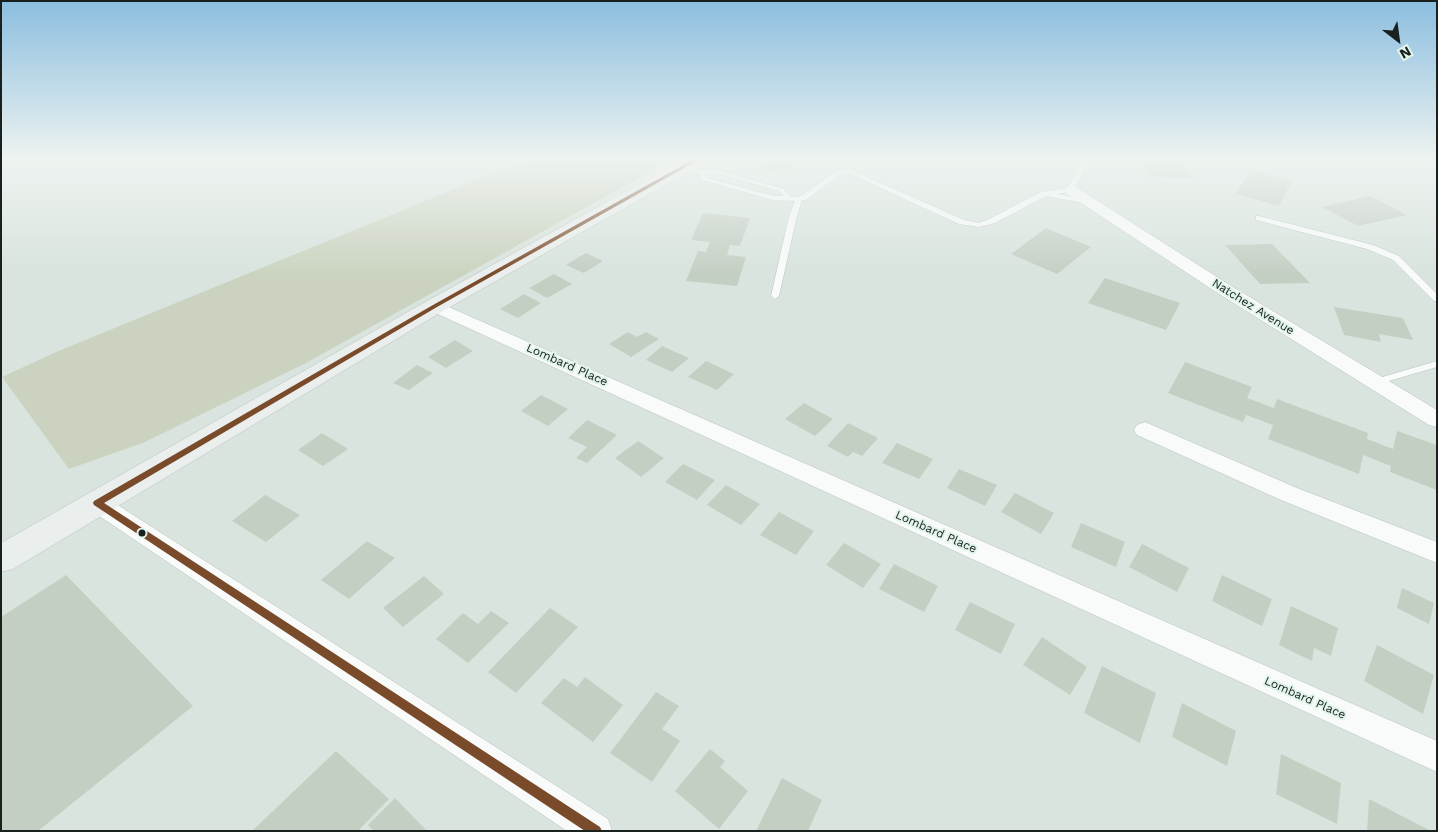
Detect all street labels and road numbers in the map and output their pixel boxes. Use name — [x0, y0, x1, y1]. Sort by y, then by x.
street label: Natchez Avenue — [1209, 276, 1297, 338]
street label: Lombard Place — [524, 341, 610, 389]
street label: Lombard Place — [893, 508, 979, 556]
street label: Lombard Place — [1262, 674, 1348, 722]

